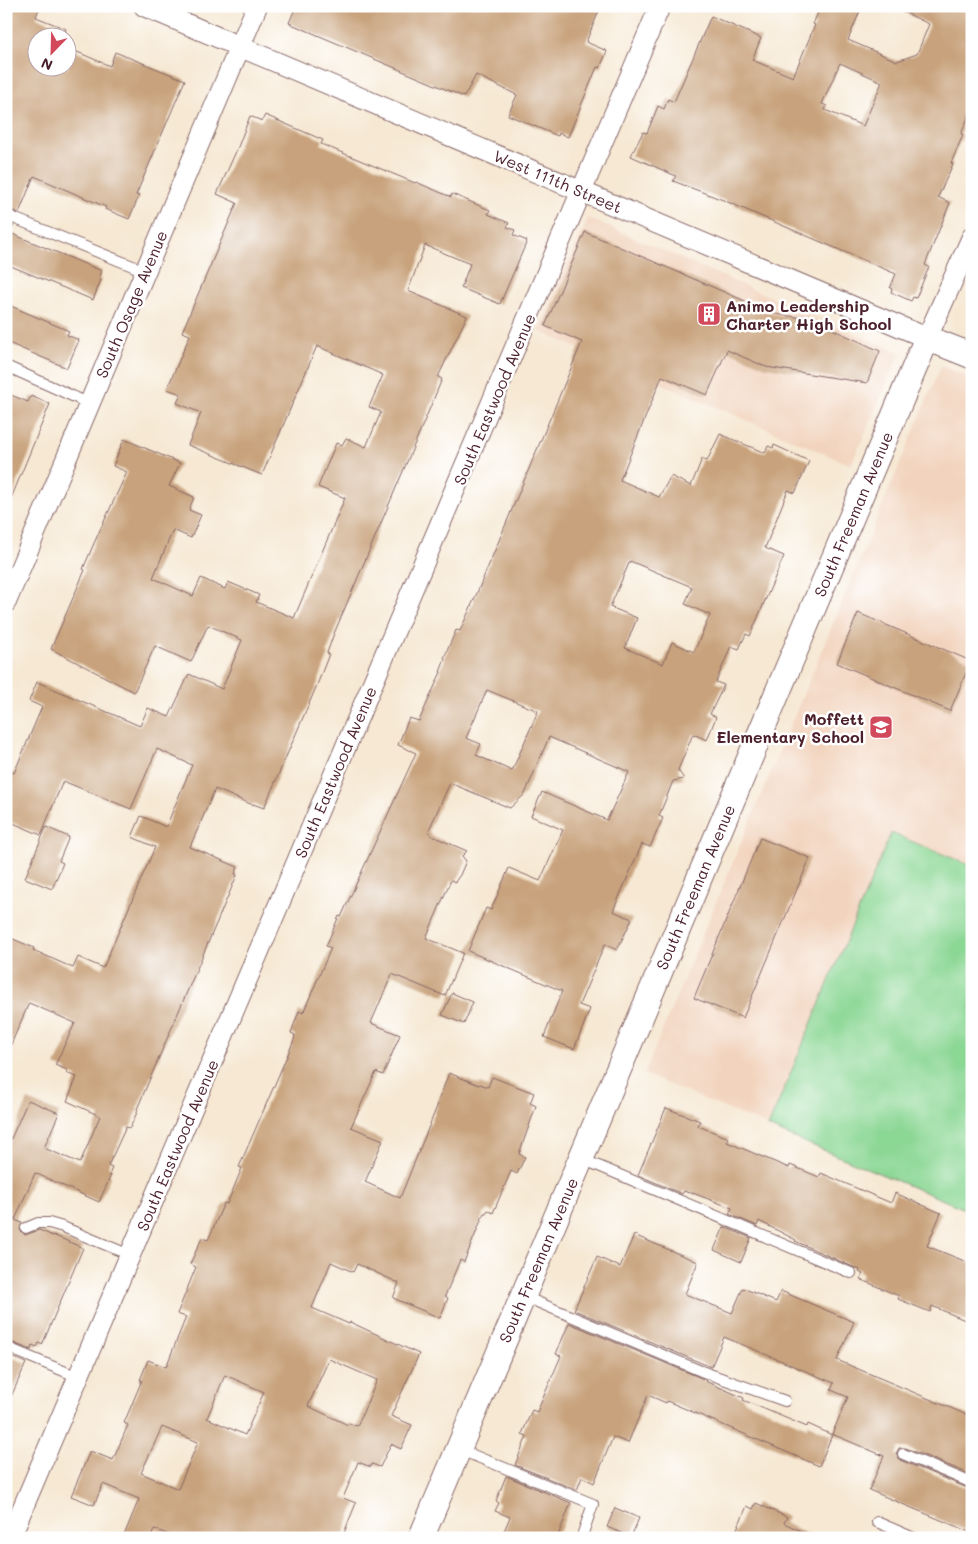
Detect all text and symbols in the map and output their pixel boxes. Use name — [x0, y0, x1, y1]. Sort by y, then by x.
north arrow — [28, 28, 78, 78]
text: N — [38, 54, 55, 75]
street label: West 111th Street — [491, 144, 625, 218]
street label: South Osage Avenue — [90, 227, 172, 381]
place label: Animo Leadership Charter High School — [726, 295, 892, 334]
building icon: Animo Leadership Charter High School — [696, 301, 722, 327]
street label: South Eastwood Avenue — [448, 310, 540, 488]
street label: South Freeman Avenue — [809, 428, 897, 600]
street label: South Eastwood Avenue — [289, 683, 381, 861]
place label: Moffett Elementary School — [716, 708, 864, 747]
school or university icon: Moffett Elementary School — [868, 714, 894, 740]
street label: South Freeman Avenue — [651, 801, 739, 973]
street label: South Eastwood Avenue — [131, 1056, 223, 1234]
street label: South Freeman Avenue — [494, 1174, 582, 1346]

